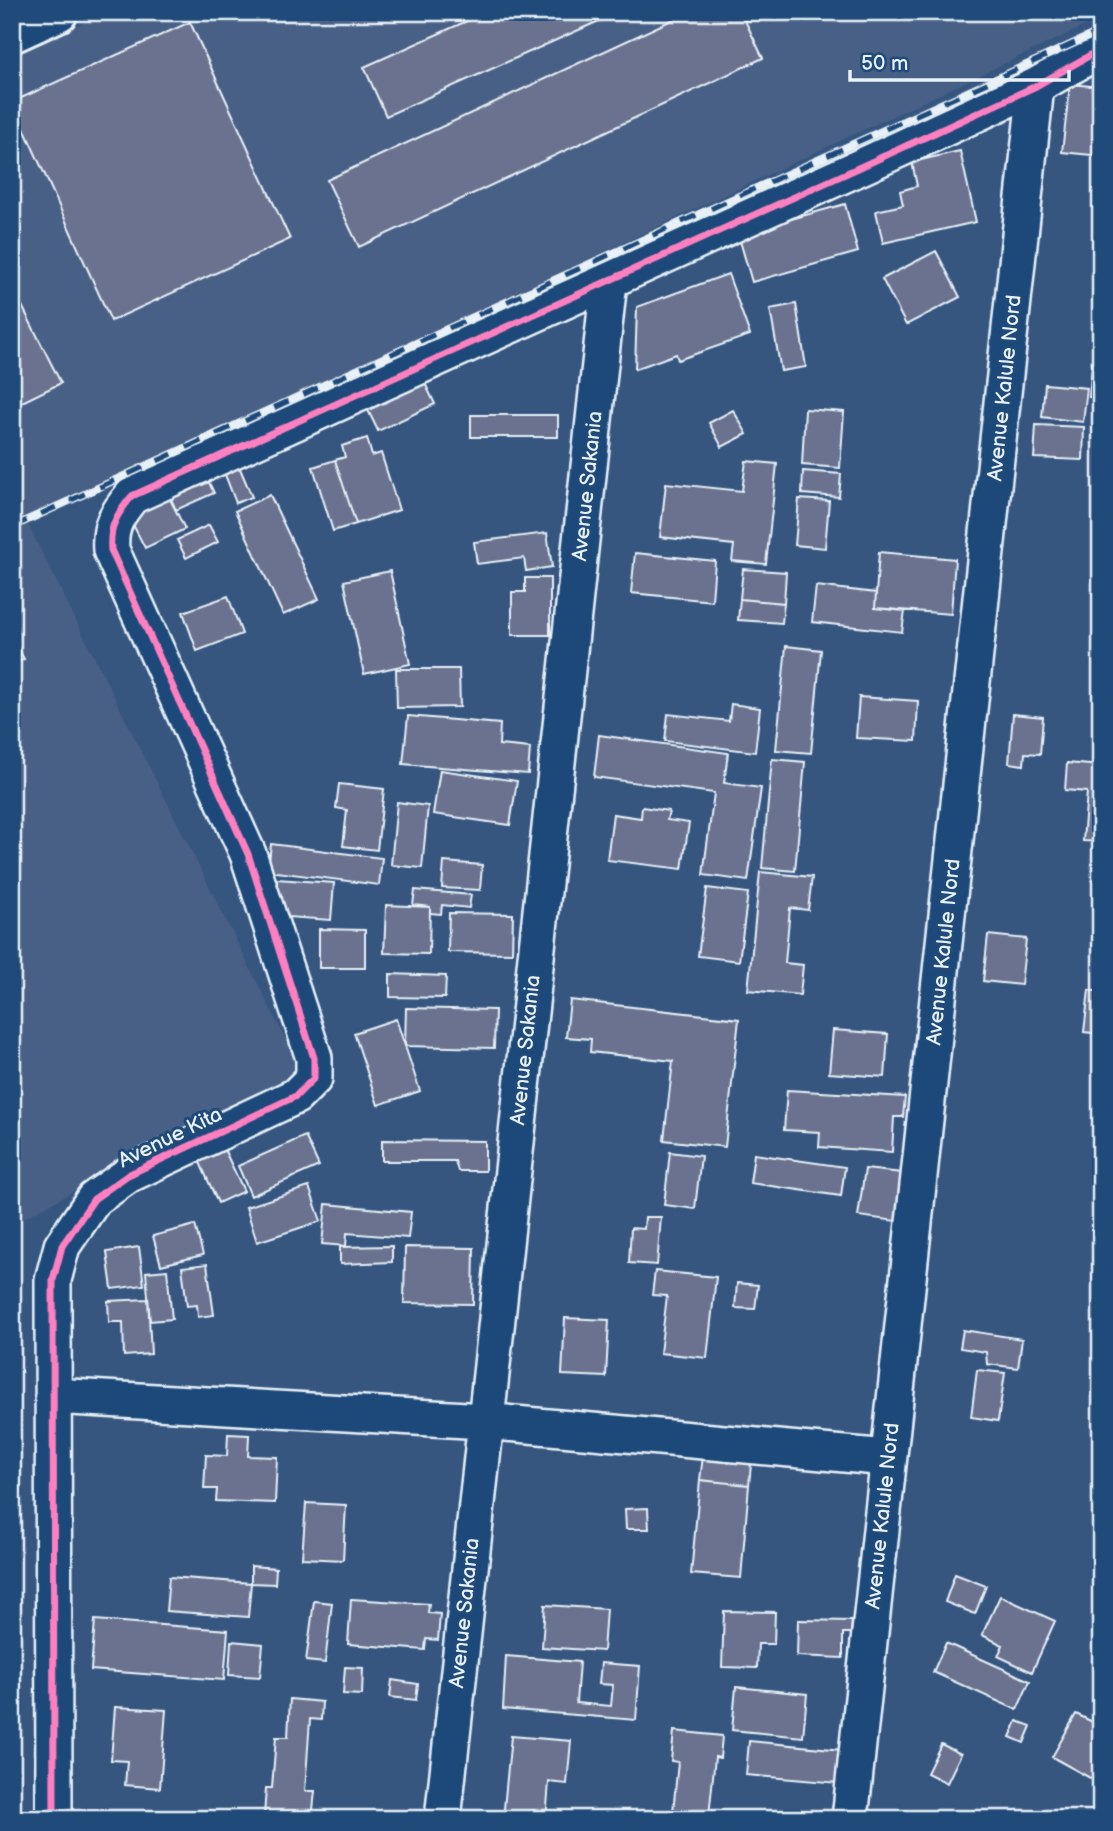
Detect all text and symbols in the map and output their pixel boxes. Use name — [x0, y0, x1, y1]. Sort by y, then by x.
scale bar — [850, 38, 1069, 82]
text: 50 m — [861, 51, 908, 76]
street label: Avenue Kalule Nord — [982, 294, 1027, 483]
street label: Avenue Sakania — [567, 410, 608, 562]
street label: Avenue Kalule Nord — [921, 858, 966, 1047]
street label: Avenue Sakania — [505, 974, 546, 1126]
street label: Avenue Kita — [114, 1102, 226, 1173]
street label: Avenue Kalule Nord — [860, 1422, 905, 1611]
street label: Avenue Sakania — [444, 1537, 485, 1689]

